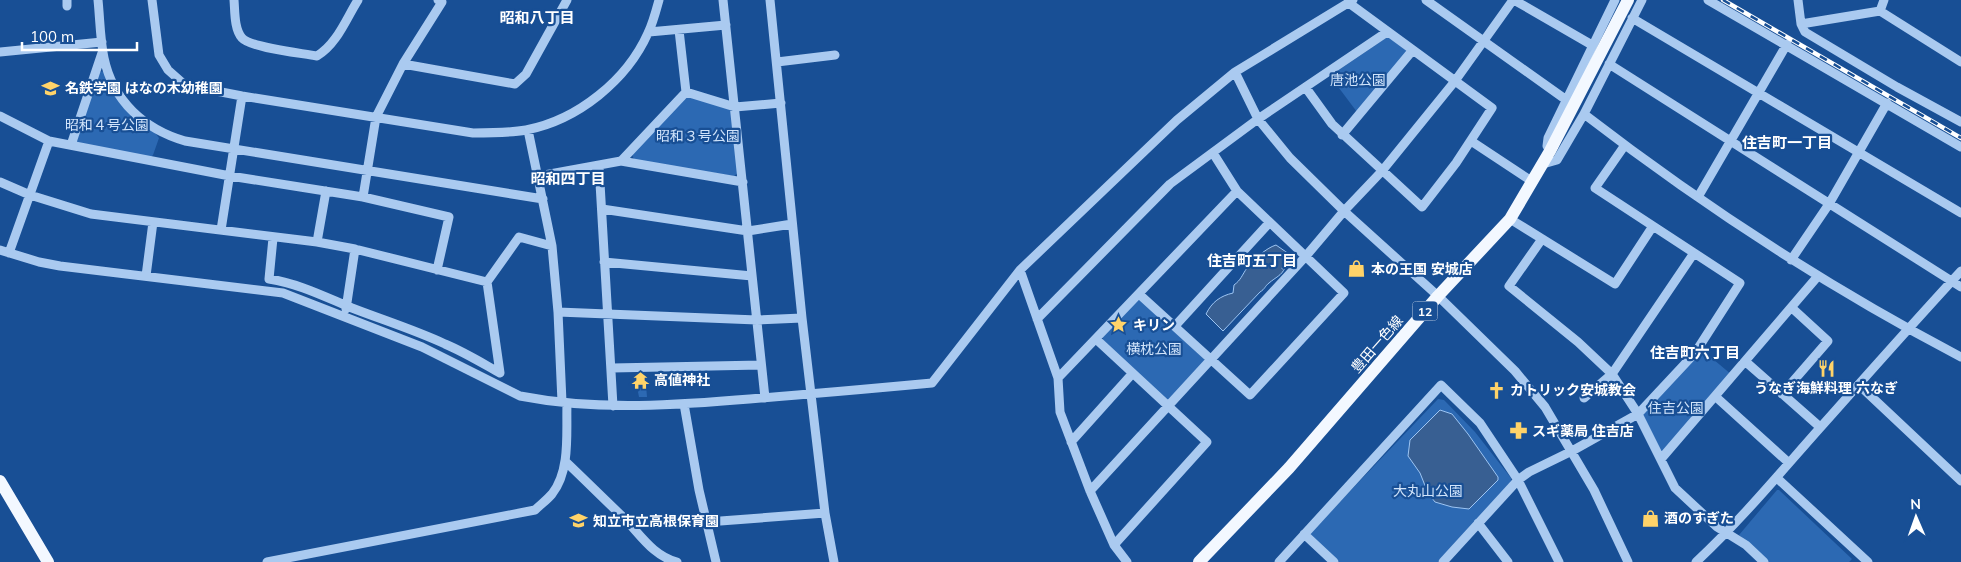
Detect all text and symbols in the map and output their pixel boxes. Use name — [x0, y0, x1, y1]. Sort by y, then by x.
district label: 昭和八丁目 — [499, 8, 575, 27]
scale bar — [22, 20, 138, 52]
text: 100 m — [30, 27, 74, 46]
park label: 唐池公園 — [1330, 71, 1386, 89]
school or university icon: 名鉄学園 はなの木幼稚園 — [41, 78, 61, 98]
place label: 名鉄学園 はなの木幼稚園 — [65, 79, 223, 97]
park label: 昭和４号公園 — [65, 116, 149, 134]
park label: 昭和３号公園 — [656, 127, 740, 145]
district label: 住吉町一丁目 — [1742, 133, 1832, 152]
district label: 昭和四丁目 — [530, 169, 606, 188]
district label: 住吉町五丁目 — [1207, 251, 1297, 270]
shop icon: 本の王国 安城店 — [1347, 259, 1367, 279]
place label: 本の王国 安城店 — [1371, 260, 1473, 278]
road number: 12 — [1412, 302, 1438, 321]
street label: 豊田一色線 — [1347, 312, 1407, 376]
place icon: キリン — [1109, 315, 1129, 335]
place label: キリン — [1133, 316, 1175, 334]
park label: 横枕公園 — [1126, 340, 1182, 358]
district label: 住吉町六丁目 — [1650, 343, 1740, 362]
restaurant icon: うなぎ海鮮料理 六なぎ — [1816, 358, 1836, 378]
temple icon: 高値神社 — [630, 370, 650, 390]
place label: 高値神社 — [654, 371, 710, 389]
place label: うなぎ海鮮料理 六なぎ — [1754, 379, 1898, 397]
church icon: カトリック安城教会 — [1486, 380, 1506, 400]
place label: カトリック安城教会 — [1510, 381, 1636, 399]
park label: 住吉公園 — [1648, 399, 1704, 417]
pharmacy icon: スギ薬局 住吉店 — [1508, 421, 1528, 441]
place label: スギ薬局 住吉店 — [1532, 422, 1634, 440]
park label: 大丸山公園 — [1393, 482, 1463, 500]
north arrow — [1891, 492, 1941, 542]
text: N — [1910, 495, 1921, 513]
shop icon: 酒のすぎた — [1640, 508, 1660, 528]
place label: 酒のすぎた — [1664, 509, 1734, 527]
school or university icon: 知立市立高根保育園 — [569, 511, 589, 531]
place label: 知立市立高根保育園 — [593, 512, 719, 530]

